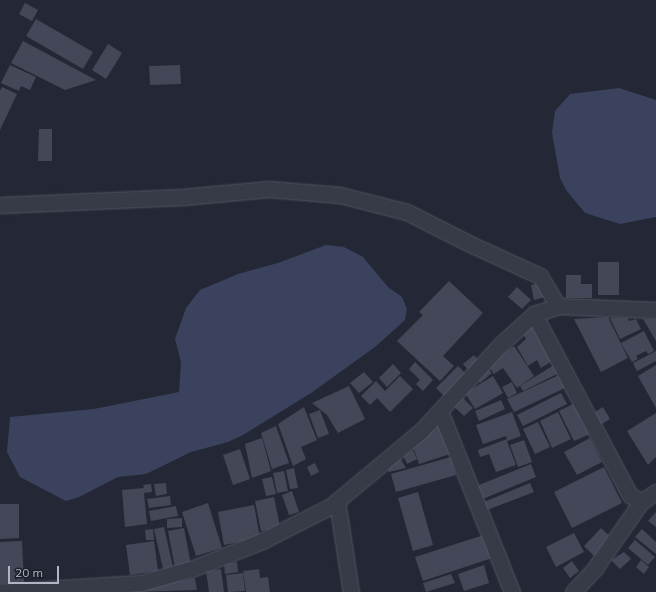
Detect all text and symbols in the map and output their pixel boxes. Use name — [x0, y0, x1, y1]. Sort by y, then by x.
scale bar — [10, 558, 61, 584]
text: 20 m — [15, 565, 43, 580]

